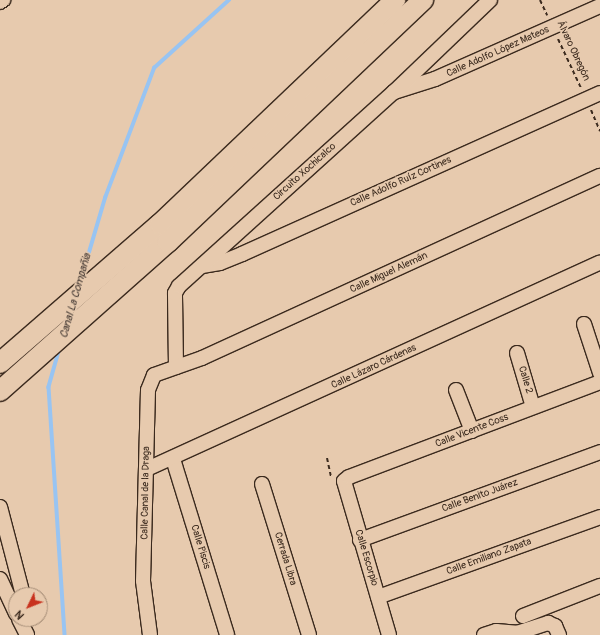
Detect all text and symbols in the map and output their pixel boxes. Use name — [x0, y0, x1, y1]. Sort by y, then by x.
street label: Álvaro Obregón — [554, 19, 592, 83]
street label: Calle Adolfo López Mateos — [445, 24, 551, 80]
street label: Circuito Xochicalco — [271, 141, 339, 203]
street label: Calle Adolfo Ruíz Cortines — [349, 154, 453, 210]
street label: Calle Miguel Alemán — [348, 250, 430, 296]
water label: Canal La Compañia — [58, 252, 94, 340]
street label: Calle Lázaro Cárdenas — [330, 342, 418, 392]
street label: Calle 2 — [515, 365, 535, 395]
street label: Calle Vicente Coss — [434, 412, 510, 450]
street label: Calle Canal de la Draga — [139, 446, 153, 540]
street label: Calle Benito Juárez — [440, 477, 520, 515]
street label: Calle Piscis — [188, 523, 212, 571]
street label: Calle Escorpio — [352, 528, 380, 588]
street label: Cerrada Libra — [271, 531, 299, 587]
street label: Calle Emiliano Zapata — [445, 536, 533, 578]
north arrow — [8, 587, 48, 627]
text: N — [12, 608, 27, 622]

